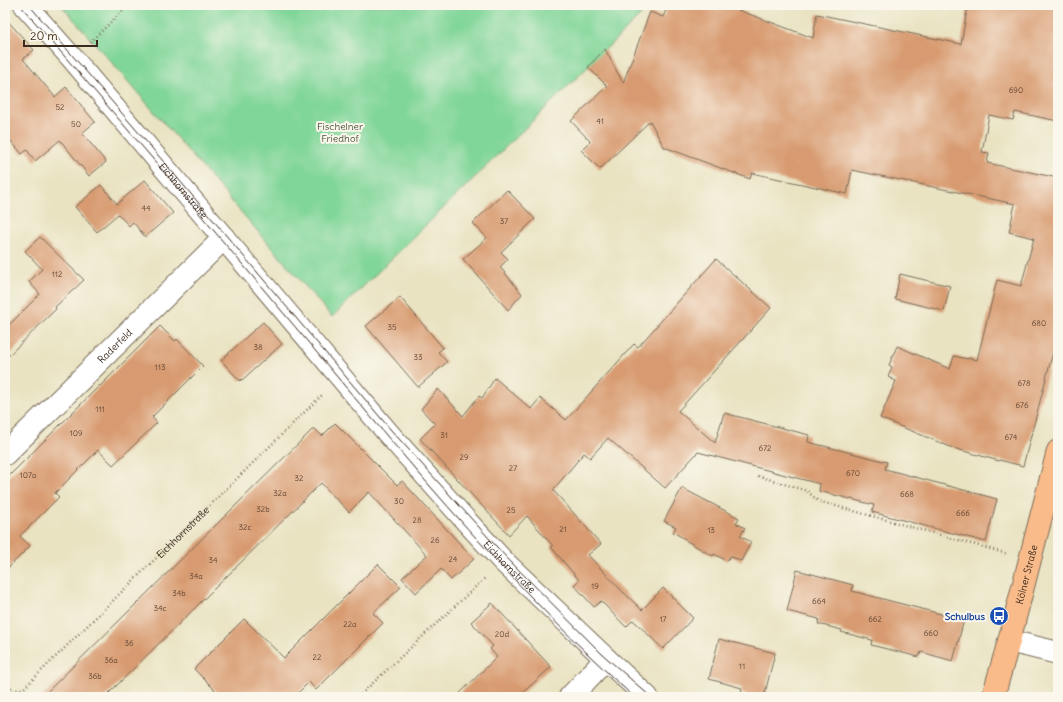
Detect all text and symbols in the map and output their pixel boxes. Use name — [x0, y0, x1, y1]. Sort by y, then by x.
scale bar — [24, 22, 97, 48]
text: 20 m — [30, 28, 58, 43]
house number: 690 — [1009, 85, 1023, 95]
house number: 52 — [56, 102, 65, 112]
house number: 41 — [596, 116, 604, 126]
house number: 50 — [71, 119, 81, 129]
park label: Fischelner Friedhof — [317, 120, 363, 145]
street label: Eichhornstraße — [156, 160, 211, 221]
house number: 44 — [141, 203, 151, 213]
house number: 37 — [500, 216, 508, 226]
house number: 112 — [52, 269, 63, 279]
house number: 680 — [1032, 318, 1046, 328]
house number: 35 — [387, 322, 397, 332]
street label: Raderfeld — [94, 326, 135, 366]
house number: 38 — [253, 342, 263, 352]
house number: 33 — [413, 352, 423, 362]
house number: 113 — [155, 362, 166, 372]
house number: 678 — [1017, 378, 1031, 388]
house number: 676 — [1015, 400, 1029, 410]
house number: 111 — [95, 404, 105, 414]
house number: 109 — [69, 428, 83, 438]
house number: 31 — [440, 430, 448, 440]
house number: 674 — [1005, 432, 1018, 442]
house number: 672 — [759, 443, 772, 453]
house number: 29 — [460, 452, 469, 462]
house number: 27 — [509, 463, 517, 473]
house number: 670 — [846, 468, 860, 478]
house number: 107a — [20, 470, 37, 480]
house number: 32 — [295, 473, 304, 483]
house number: 32a — [273, 488, 287, 498]
house number: 668 — [900, 489, 914, 499]
house number: 30 — [394, 496, 404, 506]
street label: Eichhornstraße — [153, 503, 212, 561]
house number: 32b — [256, 504, 270, 514]
house number: 25 — [507, 505, 516, 515]
house number: 666 — [956, 508, 970, 518]
house number: 28 — [413, 515, 422, 525]
house number: 32c — [239, 522, 252, 532]
house number: 21 — [559, 524, 567, 534]
house number: 13 — [707, 525, 715, 535]
house number: 26 — [431, 535, 440, 545]
street label: Eichhornstraße — [481, 538, 539, 595]
street label: Kölner Straße — [1012, 543, 1040, 606]
house number: 24 — [449, 554, 458, 564]
house number: 34 — [208, 555, 218, 565]
house number: 34a — [189, 571, 203, 581]
house number: 19 — [591, 581, 599, 591]
house number: 34b — [172, 588, 186, 598]
house number: 664 — [812, 596, 826, 606]
house number: 34c — [153, 603, 167, 613]
bus stop icon: Schulbus — [988, 605, 1010, 627]
place label: Schulbus — [945, 610, 985, 623]
house number: 17 — [659, 614, 667, 624]
house number: 662 — [868, 614, 882, 624]
house number: 22a — [343, 619, 357, 629]
house number: 660 — [924, 628, 938, 638]
house number: 20d — [495, 629, 509, 639]
house number: 36 — [124, 638, 134, 648]
house number: 22 — [313, 652, 322, 662]
house number: 36a — [104, 655, 118, 665]
house number: 11 — [739, 661, 745, 671]
house number: 36b — [88, 671, 102, 681]

